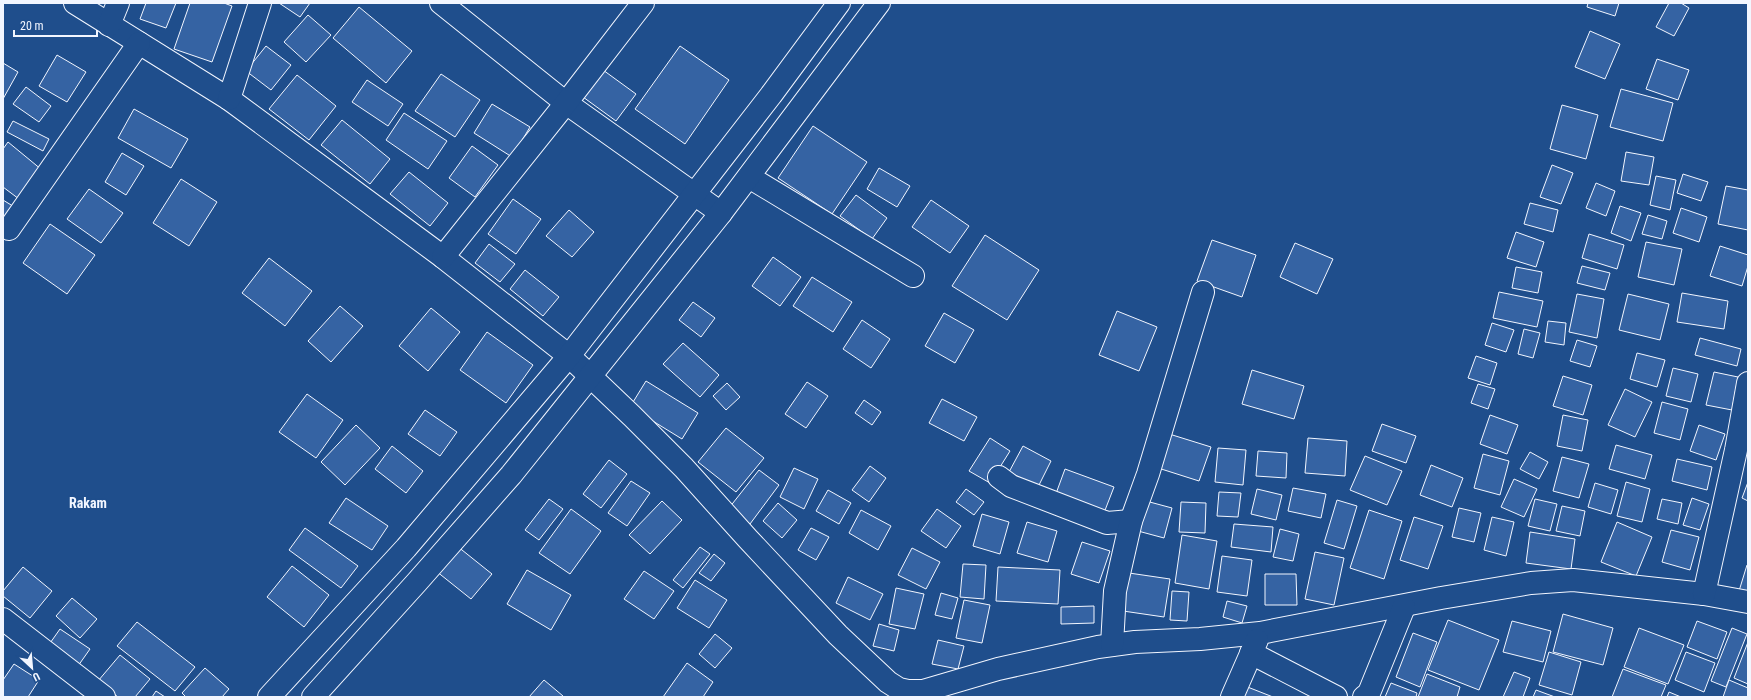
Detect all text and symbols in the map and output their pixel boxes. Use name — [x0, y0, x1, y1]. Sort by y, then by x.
scale bar — [14, 12, 97, 38]
text: 20 m — [20, 19, 44, 33]
district label: Rakam — [69, 495, 107, 511]
north arrow — [12, 648, 52, 688]
text: U — [30, 669, 42, 684]

